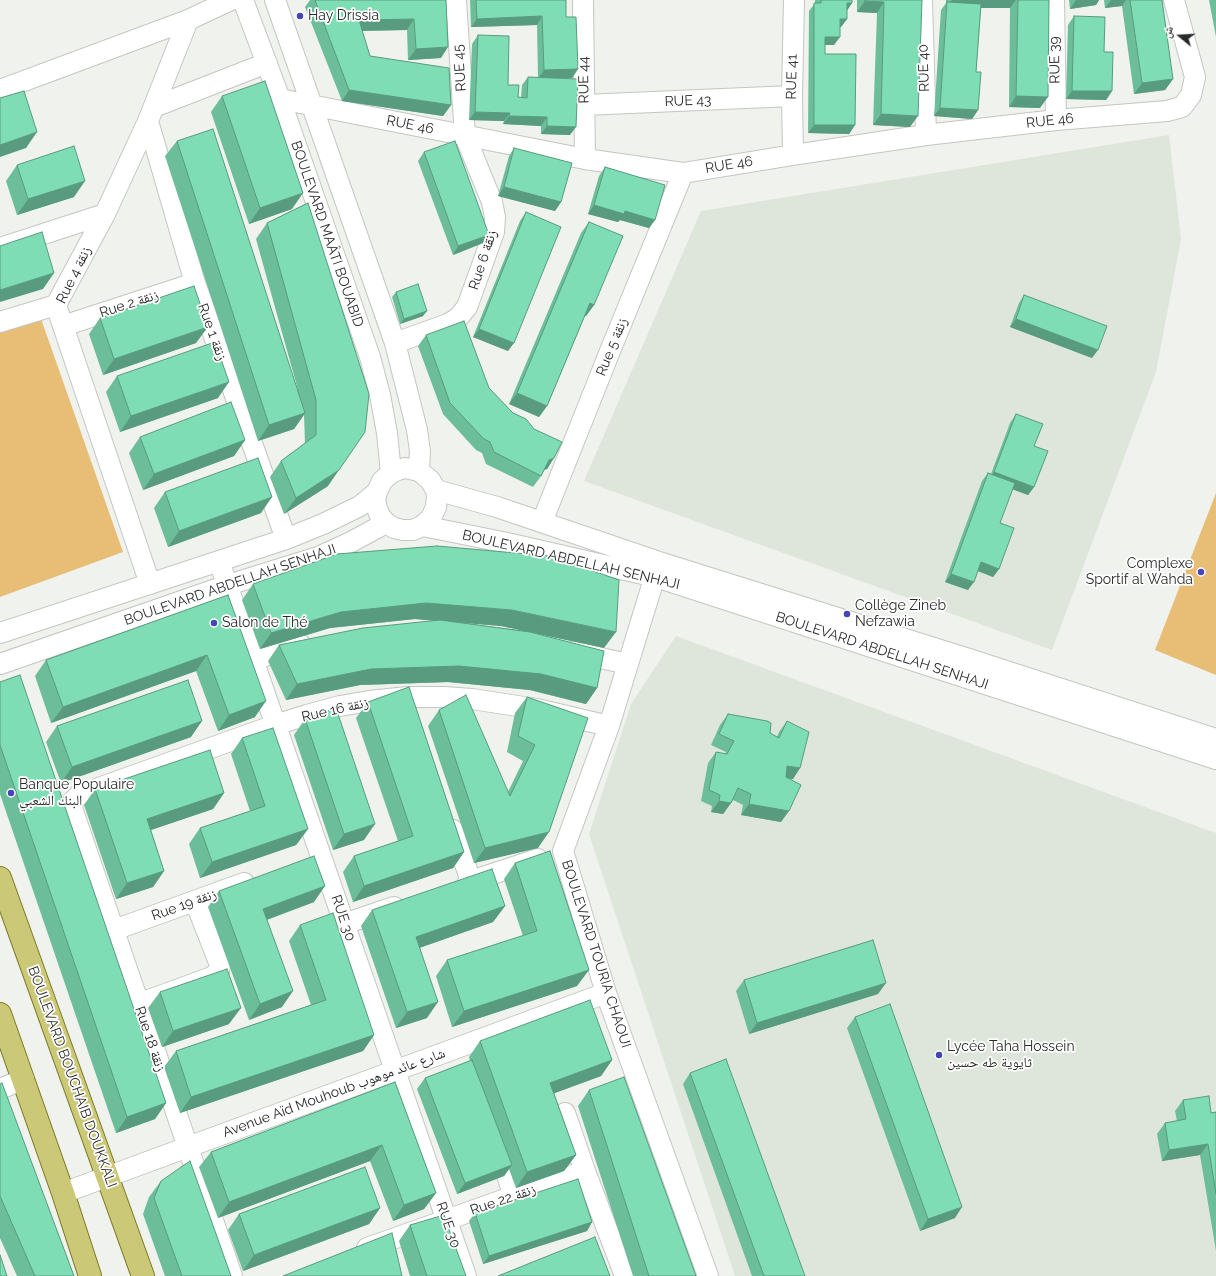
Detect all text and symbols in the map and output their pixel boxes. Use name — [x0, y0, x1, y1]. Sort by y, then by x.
place label: Hay Drissia — [308, 8, 379, 24]
marker: Hay Drissia — [295, 11, 305, 21]
north arrow — [1160, 16, 1200, 56]
text: ش — [1160, 25, 1176, 40]
street label: RUE 39 — [1046, 36, 1064, 84]
street label: RUE 45 — [450, 44, 470, 92]
street label: RUE 40 — [915, 44, 933, 92]
street label: RUE 41 — [783, 54, 801, 100]
street label: RUE 44 — [575, 56, 593, 104]
street label: RUE 43 — [664, 92, 712, 110]
street label: RUE 46 — [1025, 110, 1075, 132]
street label: RUE 46 — [385, 112, 435, 138]
street label: BOULEVARD MAÂTI BOUABID — [287, 139, 367, 329]
street label: RUE 46 — [704, 153, 754, 177]
street label: Rue 6 زنقة — [465, 228, 501, 292]
street label: Rue 4 زنقة — [53, 244, 95, 306]
street label: Rue 2 زنقة — [97, 287, 161, 321]
street label: Rue 1 زنقة — [194, 301, 230, 363]
street label: Rue 5 زنقة — [593, 315, 631, 379]
street label: BOULEVARD ABDELLAH SENHAJI — [461, 527, 681, 593]
street label: BOULEVARD ABDELLAH SENHAJI — [122, 541, 338, 629]
place label: Complexe Sportif al Wahda — [1086, 556, 1193, 588]
marker: Complexe Sportif al Wahda — [1196, 567, 1206, 577]
place label: Collège Zineb Nefzawia — [855, 598, 946, 630]
street label: BOULEVARD ABDELLAH SENHAJI — [773, 609, 991, 693]
marker: Collège Zineb Nefzawia — [842, 609, 852, 619]
place label: Salon de Thé — [222, 615, 307, 631]
marker: Salon de Thé — [209, 618, 219, 628]
street label: Rue 16 زنقة — [300, 694, 370, 726]
place label: Banque Populaire البنك الشعبي — [19, 777, 134, 810]
marker: Banque Populaire البنك الشعبي — [6, 788, 16, 798]
street label: BOULEVARD TOURIA CHAOUI — [558, 858, 634, 1050]
street label: Rue 19 زنقة — [149, 885, 219, 925]
street label: RUE 30 — [327, 893, 359, 943]
street label: BOULEVARD BOUCHAIB DOUKKALI — [24, 964, 120, 1190]
street label: Rue 18 زنقة — [131, 1004, 169, 1074]
place label: Lycée Taha Hossein ثايوية طه حسين — [947, 1039, 1075, 1072]
street label: Avenue Aïd Mouhoub شارع عائد موهوب — [220, 1045, 448, 1141]
marker: Lycée Taha Hossein ثايوية طه حسين — [934, 1050, 944, 1060]
street label: Rue 22 زنقة — [468, 1181, 538, 1219]
street label: RUE 30 — [432, 1200, 464, 1250]

